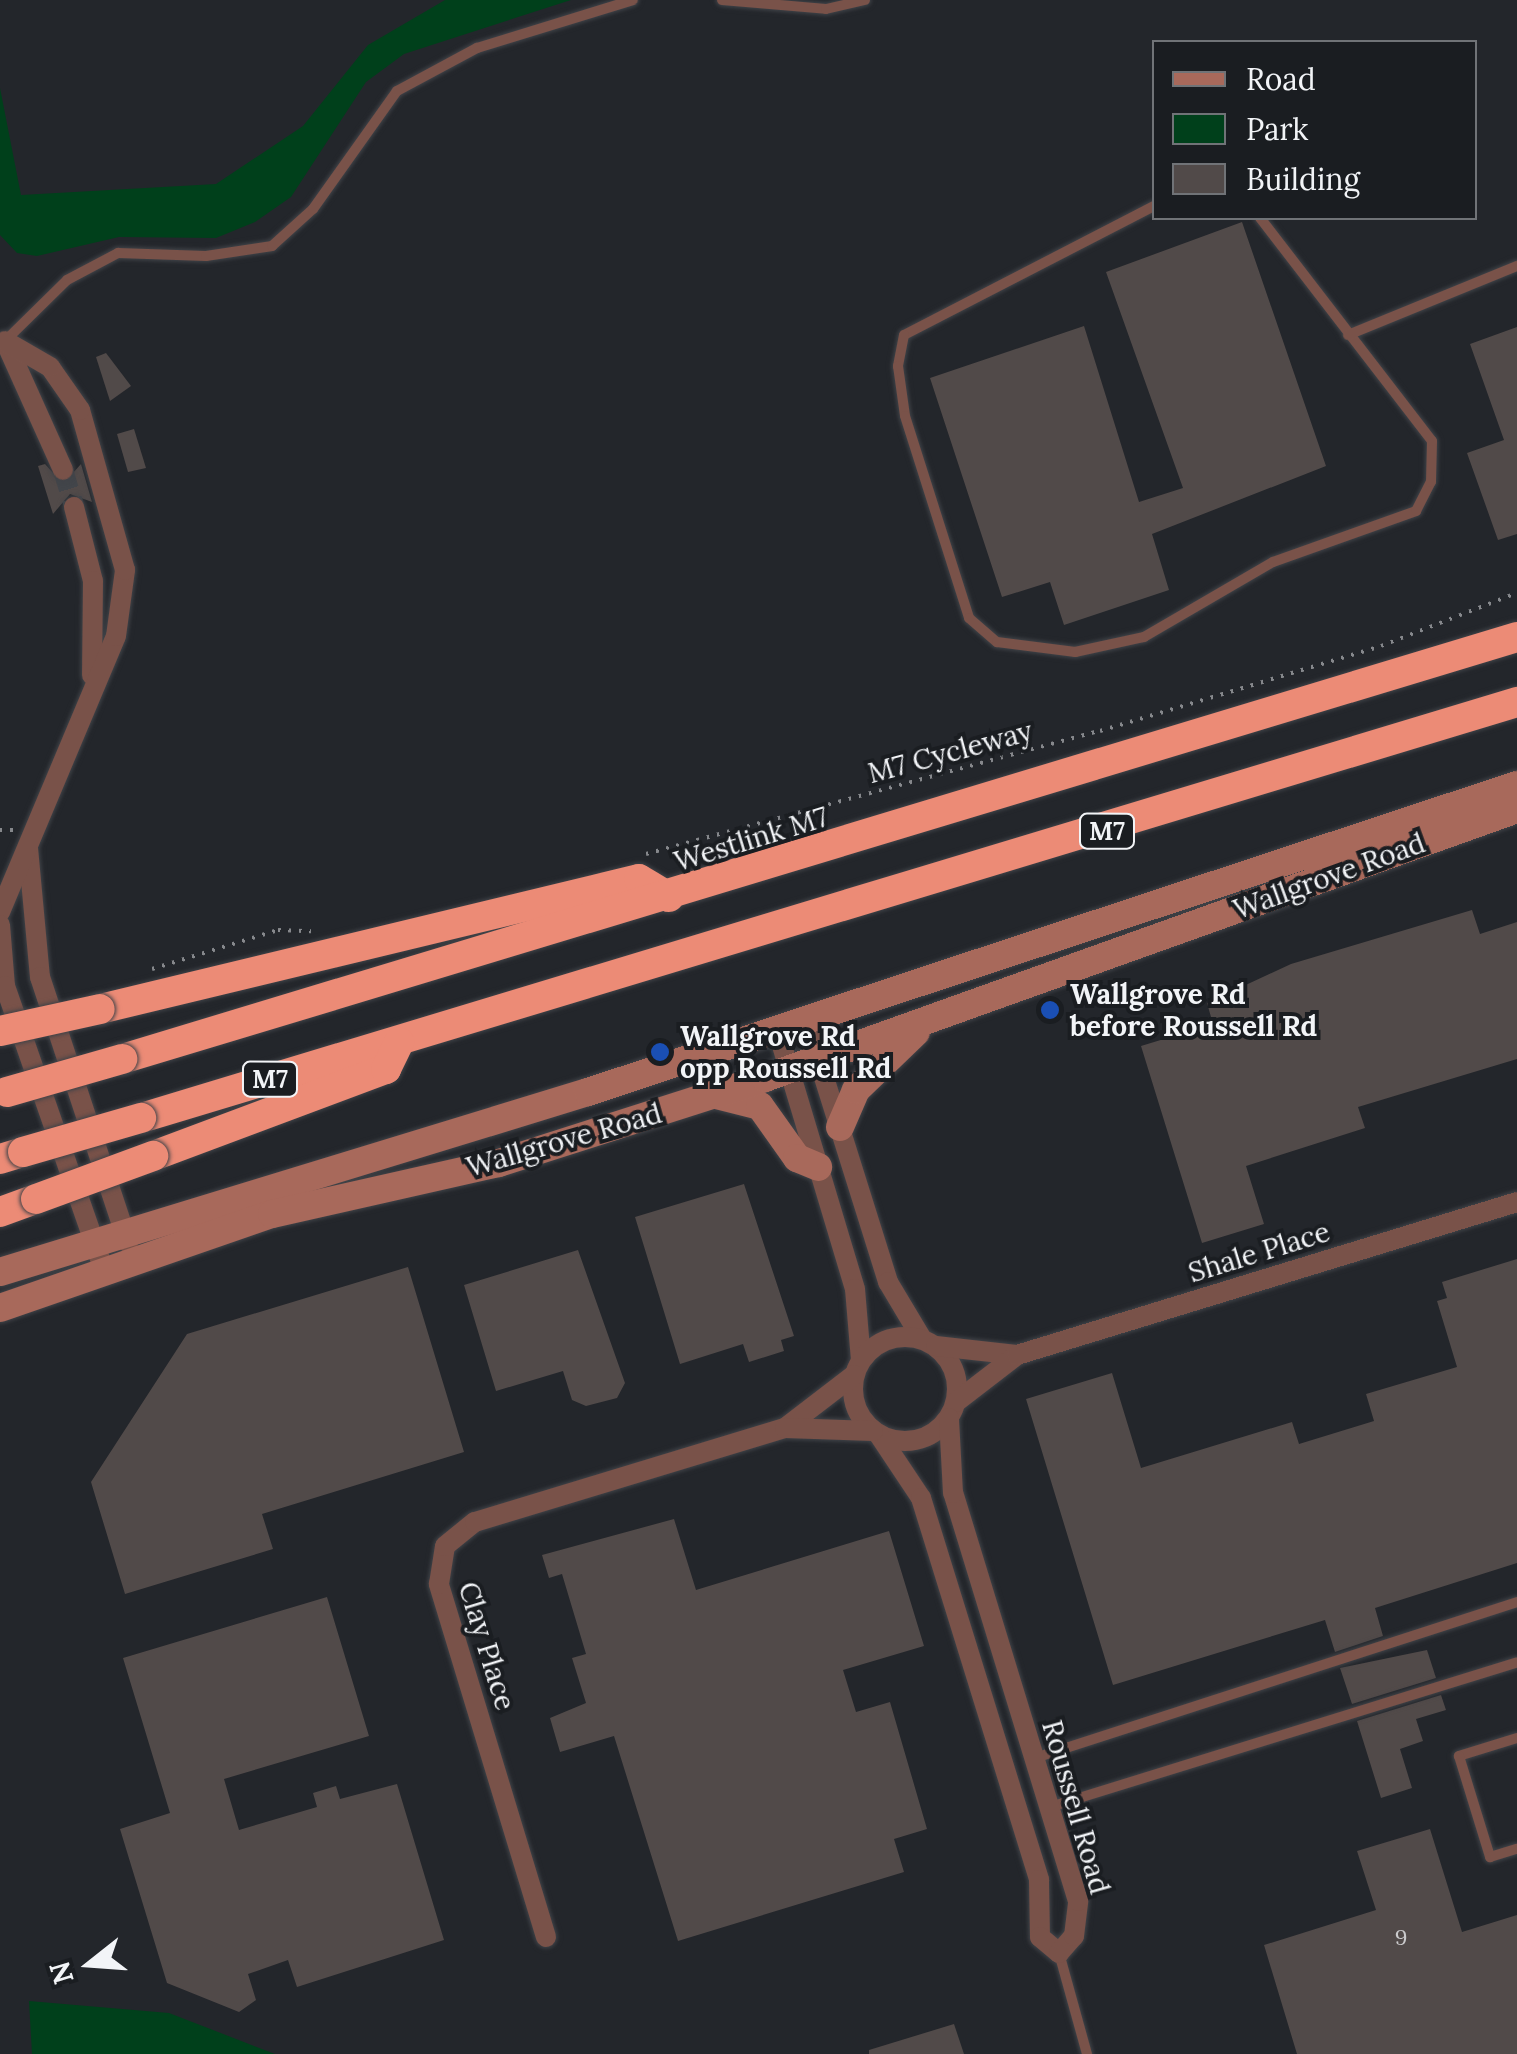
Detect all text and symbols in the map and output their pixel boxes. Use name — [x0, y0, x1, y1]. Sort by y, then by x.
legend — [1152, 40, 1477, 220]
text: Road — [1246, 60, 1316, 98]
text: Park — [1246, 110, 1308, 148]
text: Building — [1246, 160, 1360, 198]
street label: M7 Cycleway — [864, 714, 1036, 790]
street label: Westlink M7 — [670, 800, 832, 878]
road number: M7 — [1077, 811, 1137, 851]
street label: Wallgrove Road — [1229, 826, 1429, 926]
place label: Wallgrove Rd before Roussell Rd — [1070, 977, 1317, 1043]
marker: Wallgrove Rd before Roussell Rd — [1039, 999, 1061, 1021]
place label: Wallgrove Rd opp Roussell Rd — [680, 1019, 891, 1085]
marker: Wallgrove Rd opp Roussell Rd — [649, 1041, 671, 1063]
road number: M7 — [240, 1059, 300, 1099]
street label: Wallgrove Road — [462, 1096, 666, 1184]
street label: Shale Place — [1184, 1215, 1334, 1289]
street label: Clay Place — [452, 1578, 522, 1714]
street label: Roussell Road — [1035, 1716, 1117, 1898]
north arrow — [40, 1914, 140, 2014]
house number: 9 — [1395, 1925, 1407, 1951]
text: N — [41, 1957, 82, 1988]

